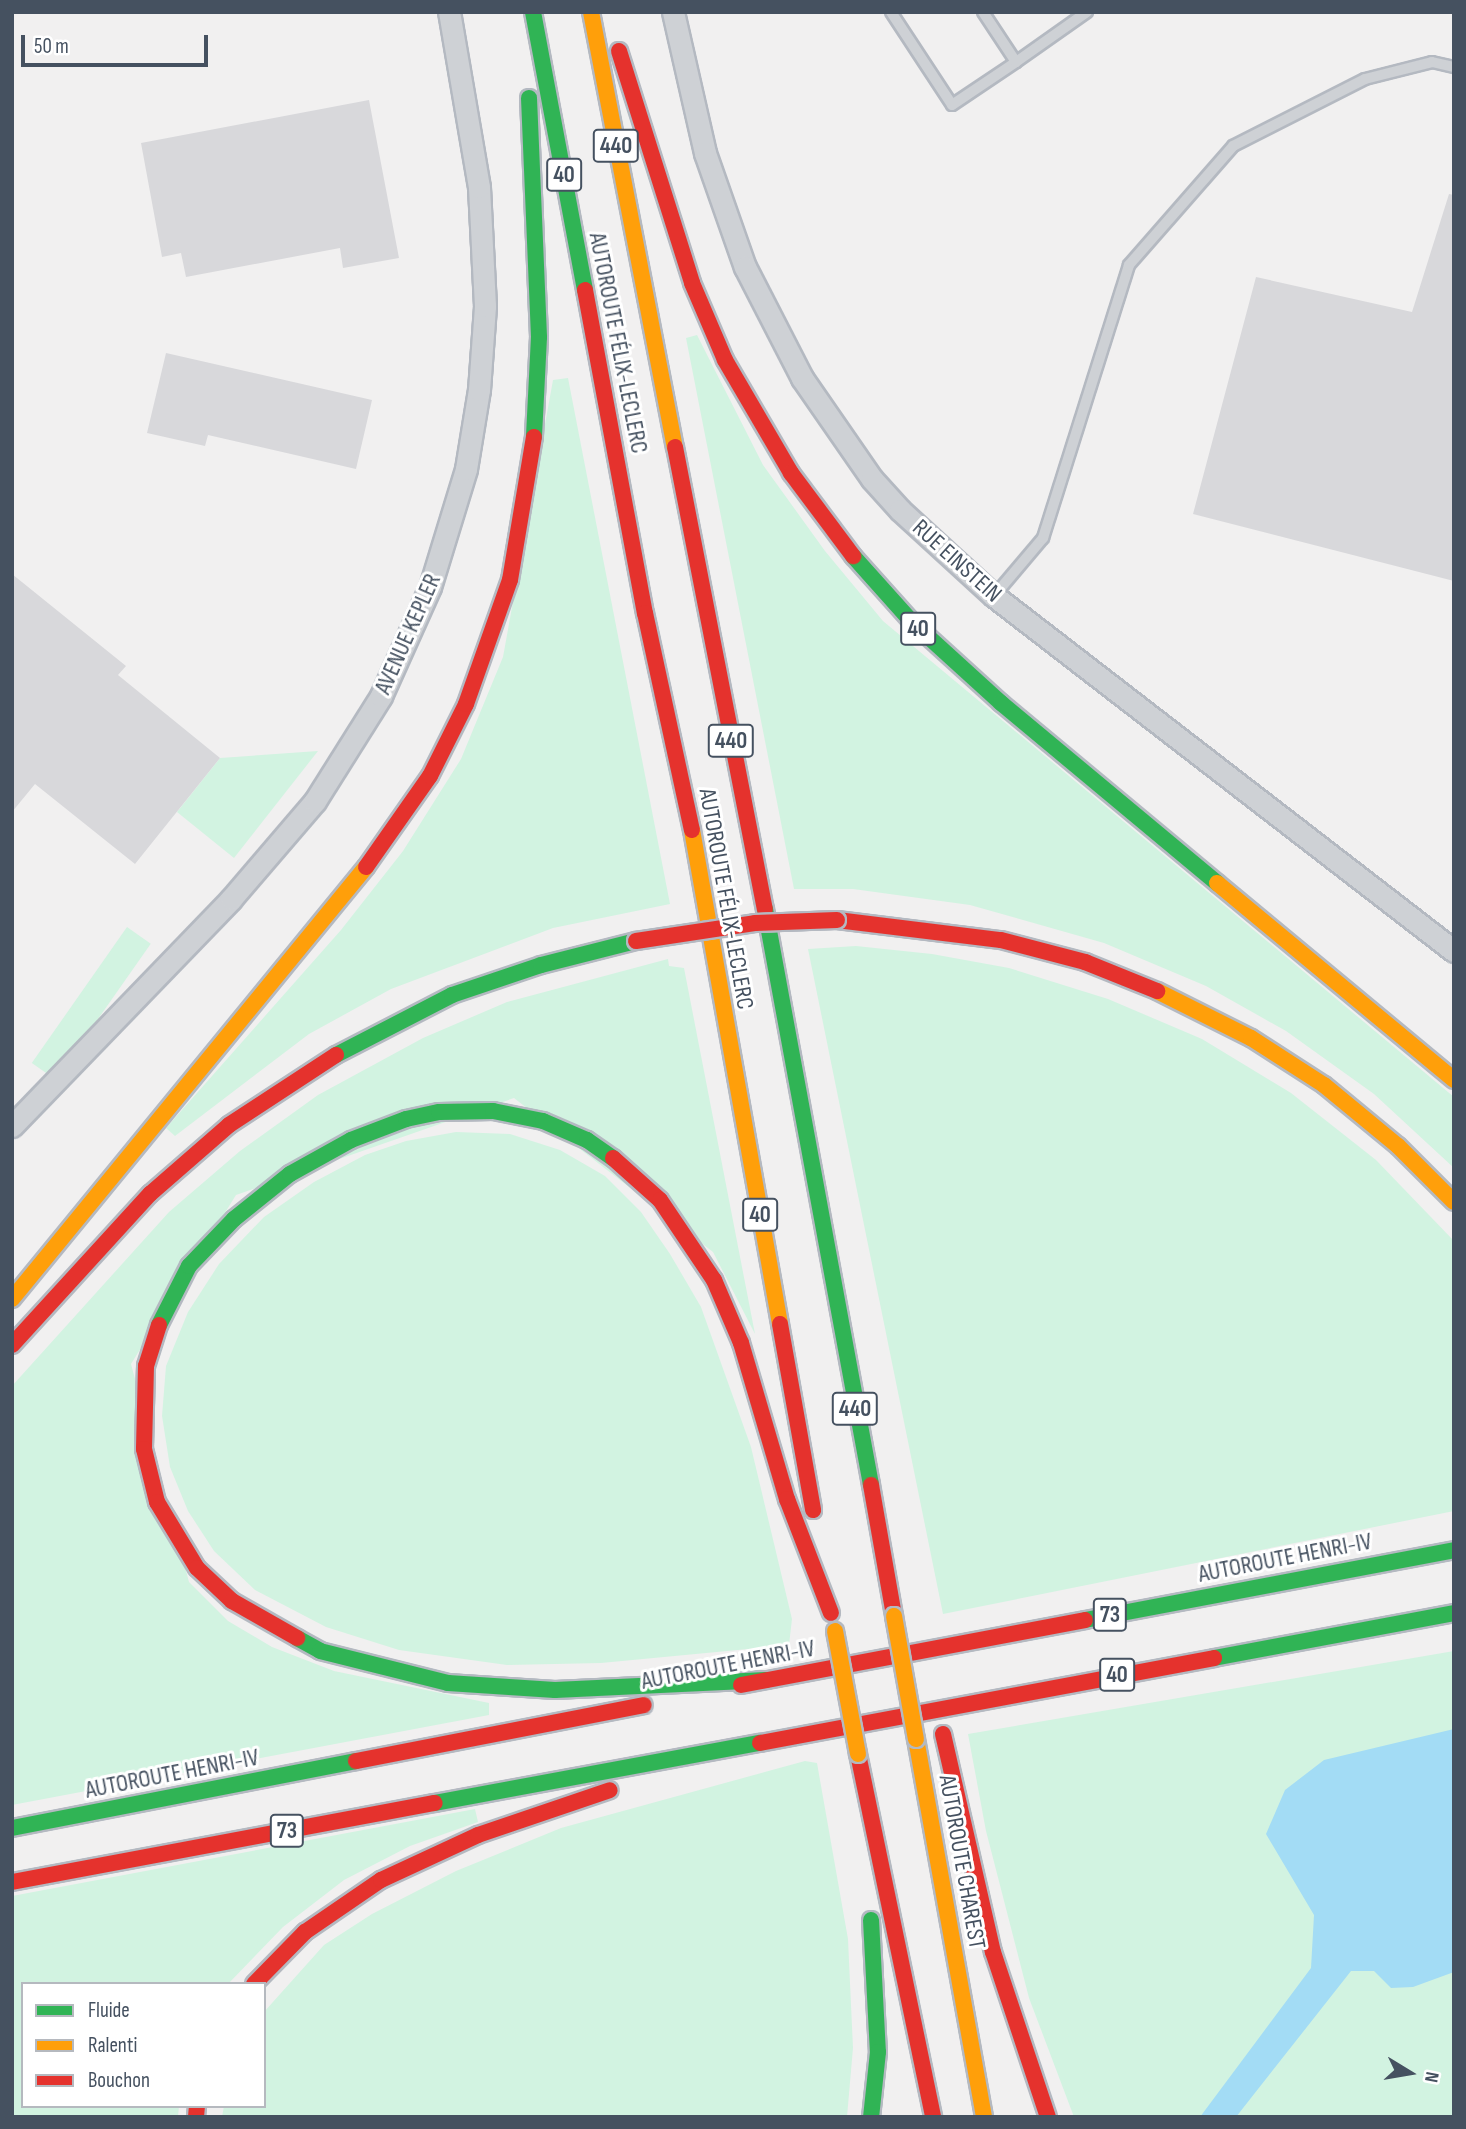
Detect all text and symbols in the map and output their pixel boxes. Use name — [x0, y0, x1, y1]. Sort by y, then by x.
scale bar — [24, 21, 212, 65]
text: 50 m — [34, 34, 69, 59]
road number: 440 — [592, 127, 640, 166]
road number: 40 — [545, 156, 583, 194]
street label: AUTOROUTE FÉLIX-LECLERC — [582, 230, 654, 456]
street label: RUE EINSTEIN — [906, 513, 1008, 609]
street label: AVENUE KEPLER — [369, 569, 447, 699]
road number: 40 — [899, 610, 937, 649]
road number: 440 — [706, 722, 756, 761]
street label: AUTOROUTE FÉLIX-LECLERC — [692, 786, 760, 1012]
road number: 40 — [741, 1196, 779, 1234]
road number: 440 — [830, 1390, 880, 1428]
street label: AUTOROUTE HENRI-IV — [1196, 1527, 1374, 1589]
road number: 73 — [1092, 1596, 1128, 1634]
street label: AUTOROUTE HENRI-IV — [639, 1634, 817, 1696]
road number: 40 — [1098, 1656, 1136, 1694]
street label: AUTOROUTE HENRI-IV — [83, 1743, 261, 1805]
street label: AUTOROUTE CHAREST — [933, 1773, 991, 1951]
road number: 73 — [270, 1812, 304, 1850]
legend — [21, 1982, 266, 2108]
text: Fluide — [88, 1998, 130, 2023]
text: Ralenti — [88, 2033, 137, 2058]
north arrow — [1375, 2038, 1445, 2108]
text: Bouchon — [88, 2068, 150, 2093]
text: N — [1419, 2070, 1443, 2084]

